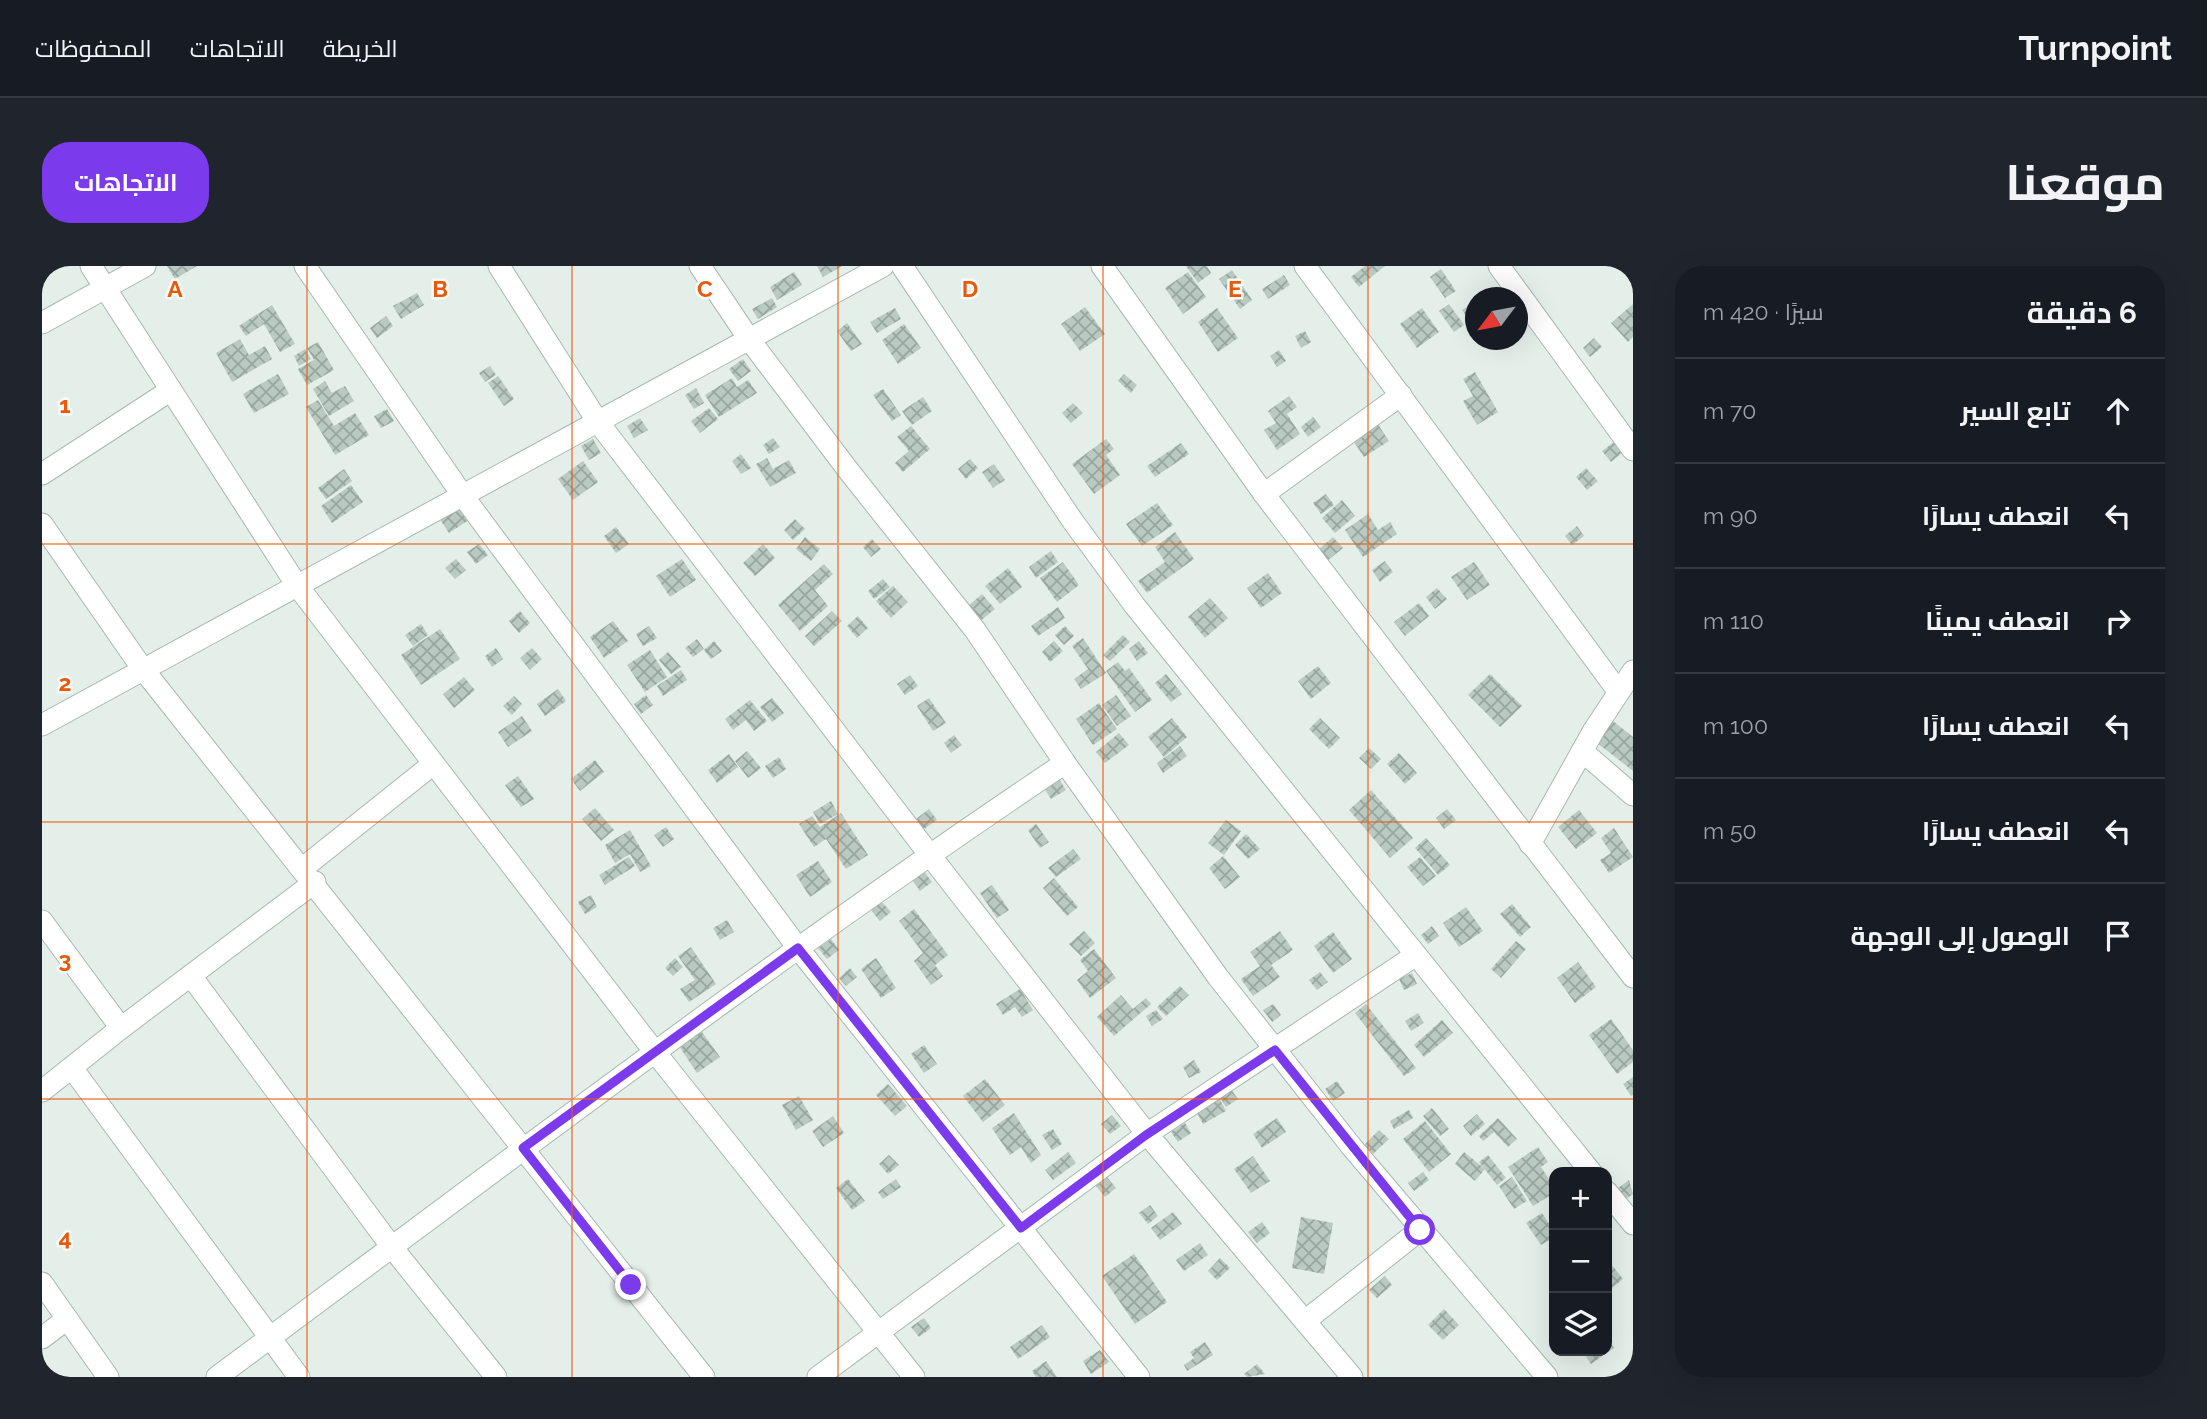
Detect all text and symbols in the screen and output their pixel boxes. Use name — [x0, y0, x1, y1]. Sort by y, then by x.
text: Turnpoint — [2019, 29, 2172, 68]
text: المحفوظات — [35, 34, 152, 63]
text: الاتجاهات — [190, 34, 285, 63]
text: الخريطة — [323, 34, 398, 63]
button: الاتجاهات — [42, 142, 209, 223]
text: موقعنا — [2005, 154, 2165, 211]
text: A — [167, 275, 183, 302]
text: B — [432, 275, 448, 302]
text: C — [697, 275, 713, 302]
text: D — [962, 275, 978, 302]
text: E — [1228, 275, 1242, 302]
north arrow — [1465, 287, 1528, 350]
text: 6 دقيقة — [2027, 295, 2137, 330]
text: سيرًا · 420 m — [1703, 298, 1824, 325]
text: 1 — [59, 391, 71, 418]
icon: ahead — [2099, 392, 2137, 430]
text: تابع السير — [1960, 396, 2070, 426]
text: 70 m — [1703, 397, 1756, 424]
icon: left — [2099, 497, 2137, 535]
text: انعطف يسارًا — [1922, 501, 2070, 531]
text: 90 m — [1703, 502, 1758, 529]
icon: right — [2099, 602, 2137, 640]
text: انعطف يمينًا — [1925, 606, 2070, 636]
text: 110 m — [1703, 607, 1764, 634]
text: 2 — [59, 669, 71, 696]
icon: left — [2099, 707, 2137, 745]
text: انعطف يسارًا — [1922, 711, 2070, 741]
text: 100 m — [1703, 712, 1768, 739]
icon: left — [2099, 812, 2137, 850]
text: انعطف يسارًا — [1922, 816, 2070, 846]
text: 50 m — [1703, 817, 1757, 844]
icon: arrive — [2099, 917, 2137, 955]
text: الوصول إلى الوجهة — [1850, 921, 2070, 951]
text: 3 — [59, 946, 71, 973]
map controls — [1549, 1167, 1612, 1356]
button: + — [1549, 1167, 1612, 1230]
route start — [1404, 1214, 1435, 1245]
text: 4 — [58, 1224, 72, 1251]
button: − — [1549, 1230, 1612, 1293]
route end — [615, 1269, 646, 1300]
button: layers — [1549, 1293, 1612, 1356]

